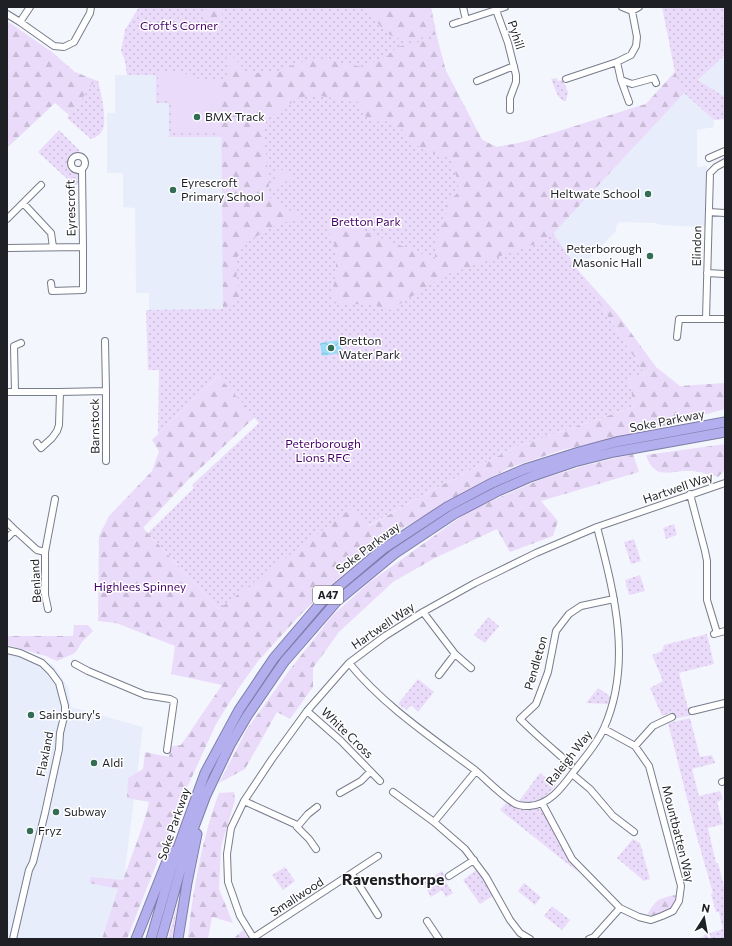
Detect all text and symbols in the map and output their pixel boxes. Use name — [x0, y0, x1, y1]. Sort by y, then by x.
park label: Croft's Corner — [140, 18, 218, 32]
street label: Pyhill — [506, 18, 528, 51]
place label: BMX Track — [205, 109, 265, 123]
marker: BMX Track — [192, 112, 202, 122]
place label: Eyrescroft Primary School — [181, 175, 264, 203]
street label: Eyrescroft — [63, 179, 77, 237]
marker: Eyrescroft Primary School — [168, 185, 178, 195]
place label: Heltwate School — [550, 186, 640, 200]
marker: Heltwate School — [643, 189, 653, 199]
park label: Bretton Park — [331, 214, 401, 228]
street label: Elindon — [689, 225, 703, 267]
place label: Peterborough Masonic Hall — [566, 241, 642, 269]
marker: Peterborough Masonic Hall — [645, 251, 655, 261]
place label: Bretton Water Park — [339, 333, 401, 361]
marker: Bretton Water Park — [326, 343, 336, 353]
street label: Barnstock — [87, 398, 101, 454]
street label: Soke Parkway — [628, 406, 705, 434]
park label: Peterborough Lions RFC — [285, 436, 361, 464]
street label: Hartwell Way — [641, 469, 714, 506]
street label: Soke Parkway — [333, 519, 402, 576]
street label: Benland — [27, 559, 43, 603]
park label: Highlees Spinney — [94, 579, 186, 593]
road number: A47 — [313, 586, 343, 604]
street label: Hartwell Way — [348, 599, 417, 651]
street label: Pendleton — [521, 634, 549, 691]
street label: White Cross — [319, 704, 376, 760]
place label: Sainsbury's — [39, 707, 100, 721]
marker: Sainsbury's — [26, 710, 36, 720]
street label: Raleigh Way — [542, 727, 594, 788]
street label: Flaxland — [33, 730, 55, 778]
place label: Aldi — [102, 755, 123, 769]
marker: Aldi — [89, 758, 99, 768]
street label: Mountbatten Way — [660, 784, 698, 884]
street label: Soke Parkway — [154, 785, 192, 862]
place label: Subway — [64, 804, 107, 818]
marker: Subway — [51, 807, 61, 817]
place label: Fryz — [38, 823, 62, 837]
marker: Fryz — [25, 826, 35, 836]
district label: Ravensthorpe — [342, 869, 444, 888]
street label: Smallwood — [267, 874, 326, 919]
north arrow — [684, 898, 724, 938]
text: N — [701, 901, 711, 915]

